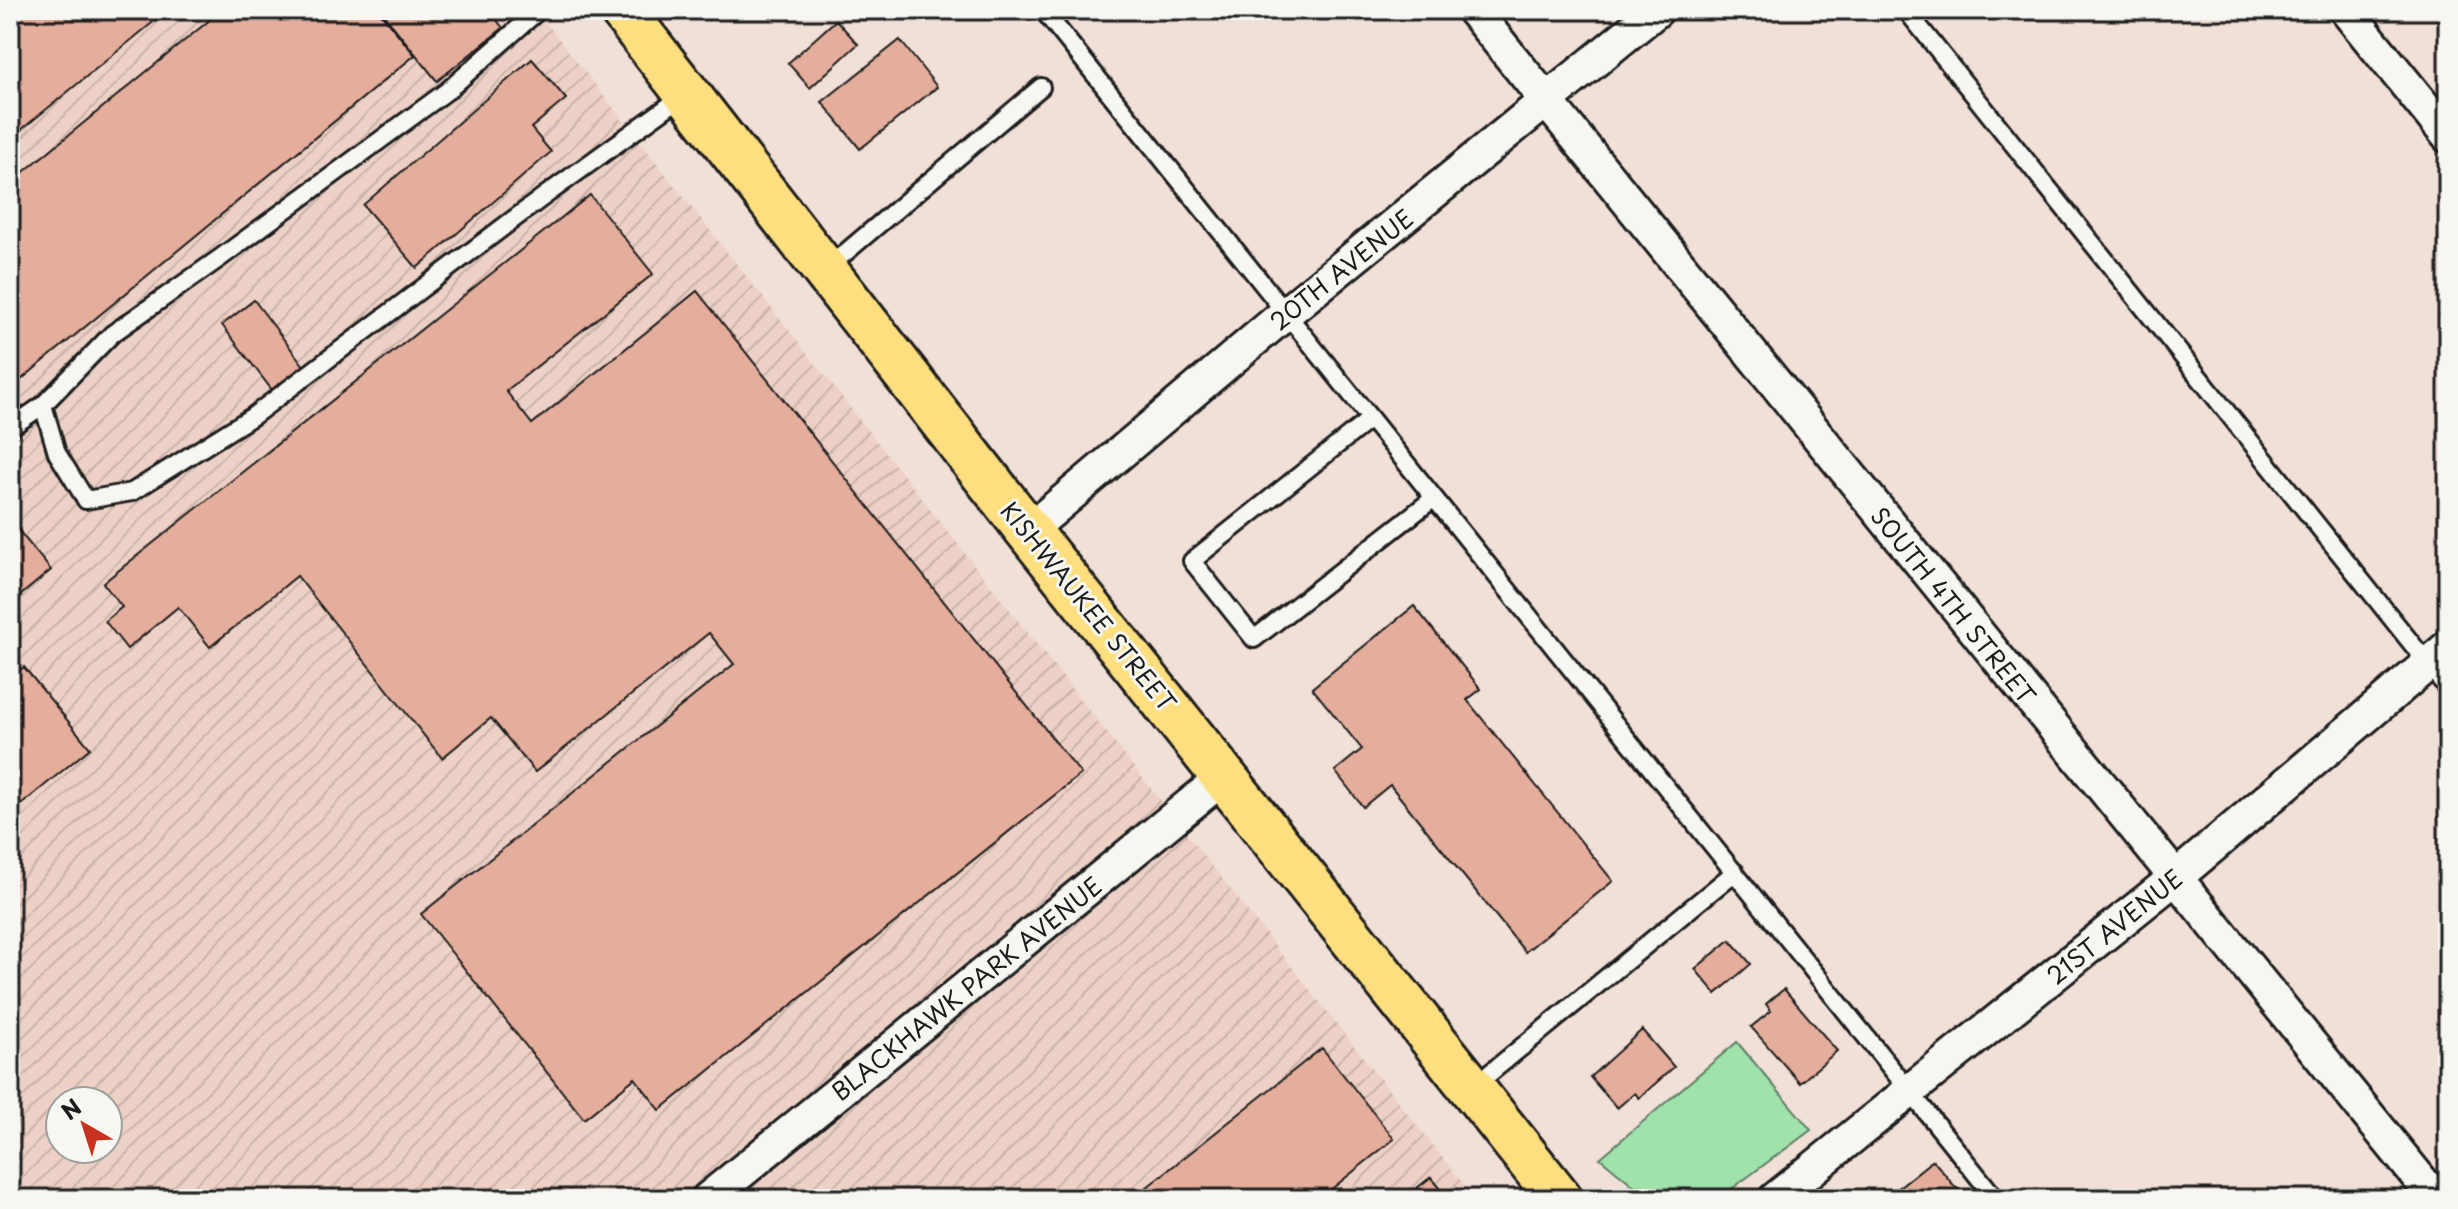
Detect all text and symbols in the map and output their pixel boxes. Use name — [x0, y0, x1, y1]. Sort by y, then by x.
street label: 20TH AVENUE — [1262, 200, 1420, 338]
street label: KISHWAUKEE STREET — [993, 493, 1185, 719]
street label: SOUTH 4TH STREET — [1863, 499, 2045, 712]
street label: 21ST AVENUE — [2038, 860, 2190, 992]
street label: BLACKHAWK PARK AVENUE — [823, 867, 1109, 1109]
north arrow — [44, 1085, 124, 1165]
text: N — [53, 1090, 88, 1127]

